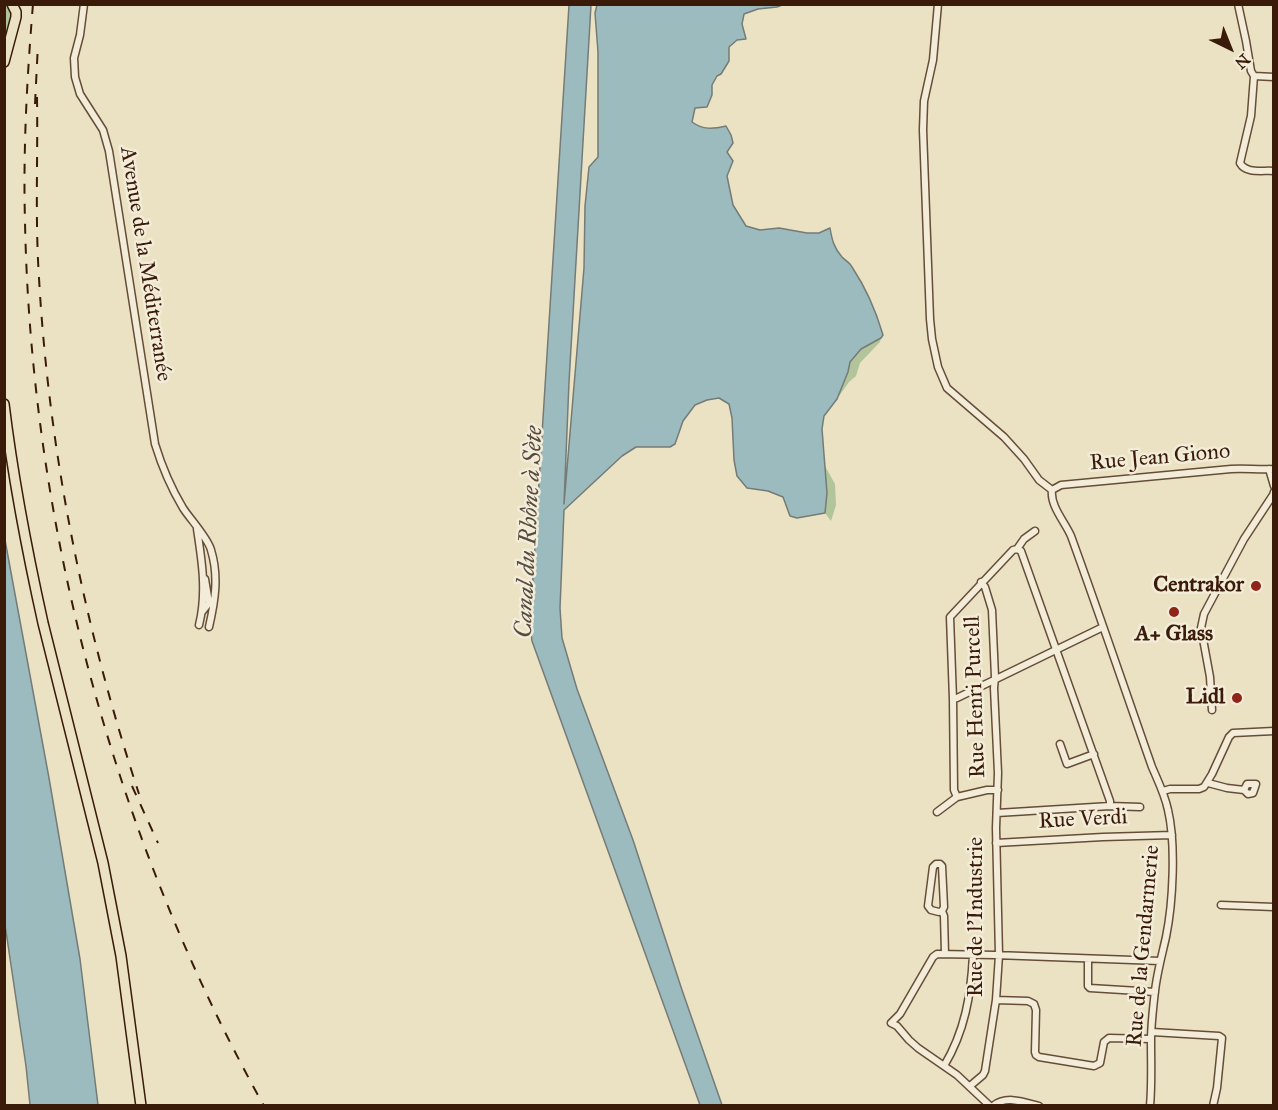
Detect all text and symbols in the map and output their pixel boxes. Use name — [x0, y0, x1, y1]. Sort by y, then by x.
north arrow — [1200, 18, 1260, 78]
text: N — [1231, 50, 1254, 73]
street label: Avenue de la Méditerranée — [113, 145, 177, 383]
water label: Canal du Rhône à Sète — [510, 425, 550, 639]
street label: Rue Jean Giono — [1089, 439, 1231, 477]
place label: Centrakor — [1153, 573, 1244, 599]
marker: Centrakor — [1249, 579, 1263, 593]
marker: A+ Glass — [1167, 605, 1181, 619]
street label: Rue Henri Purcell — [960, 615, 992, 779]
place label: A+ Glass — [1135, 622, 1213, 648]
place label: Lidl — [1186, 685, 1225, 711]
marker: Lidl — [1230, 691, 1244, 705]
street label: Rue Verdi — [1038, 804, 1128, 836]
street label: Rue de l'Industrie — [964, 837, 990, 997]
street label: Rue de la Gendarmerie — [1122, 844, 1166, 1048]

